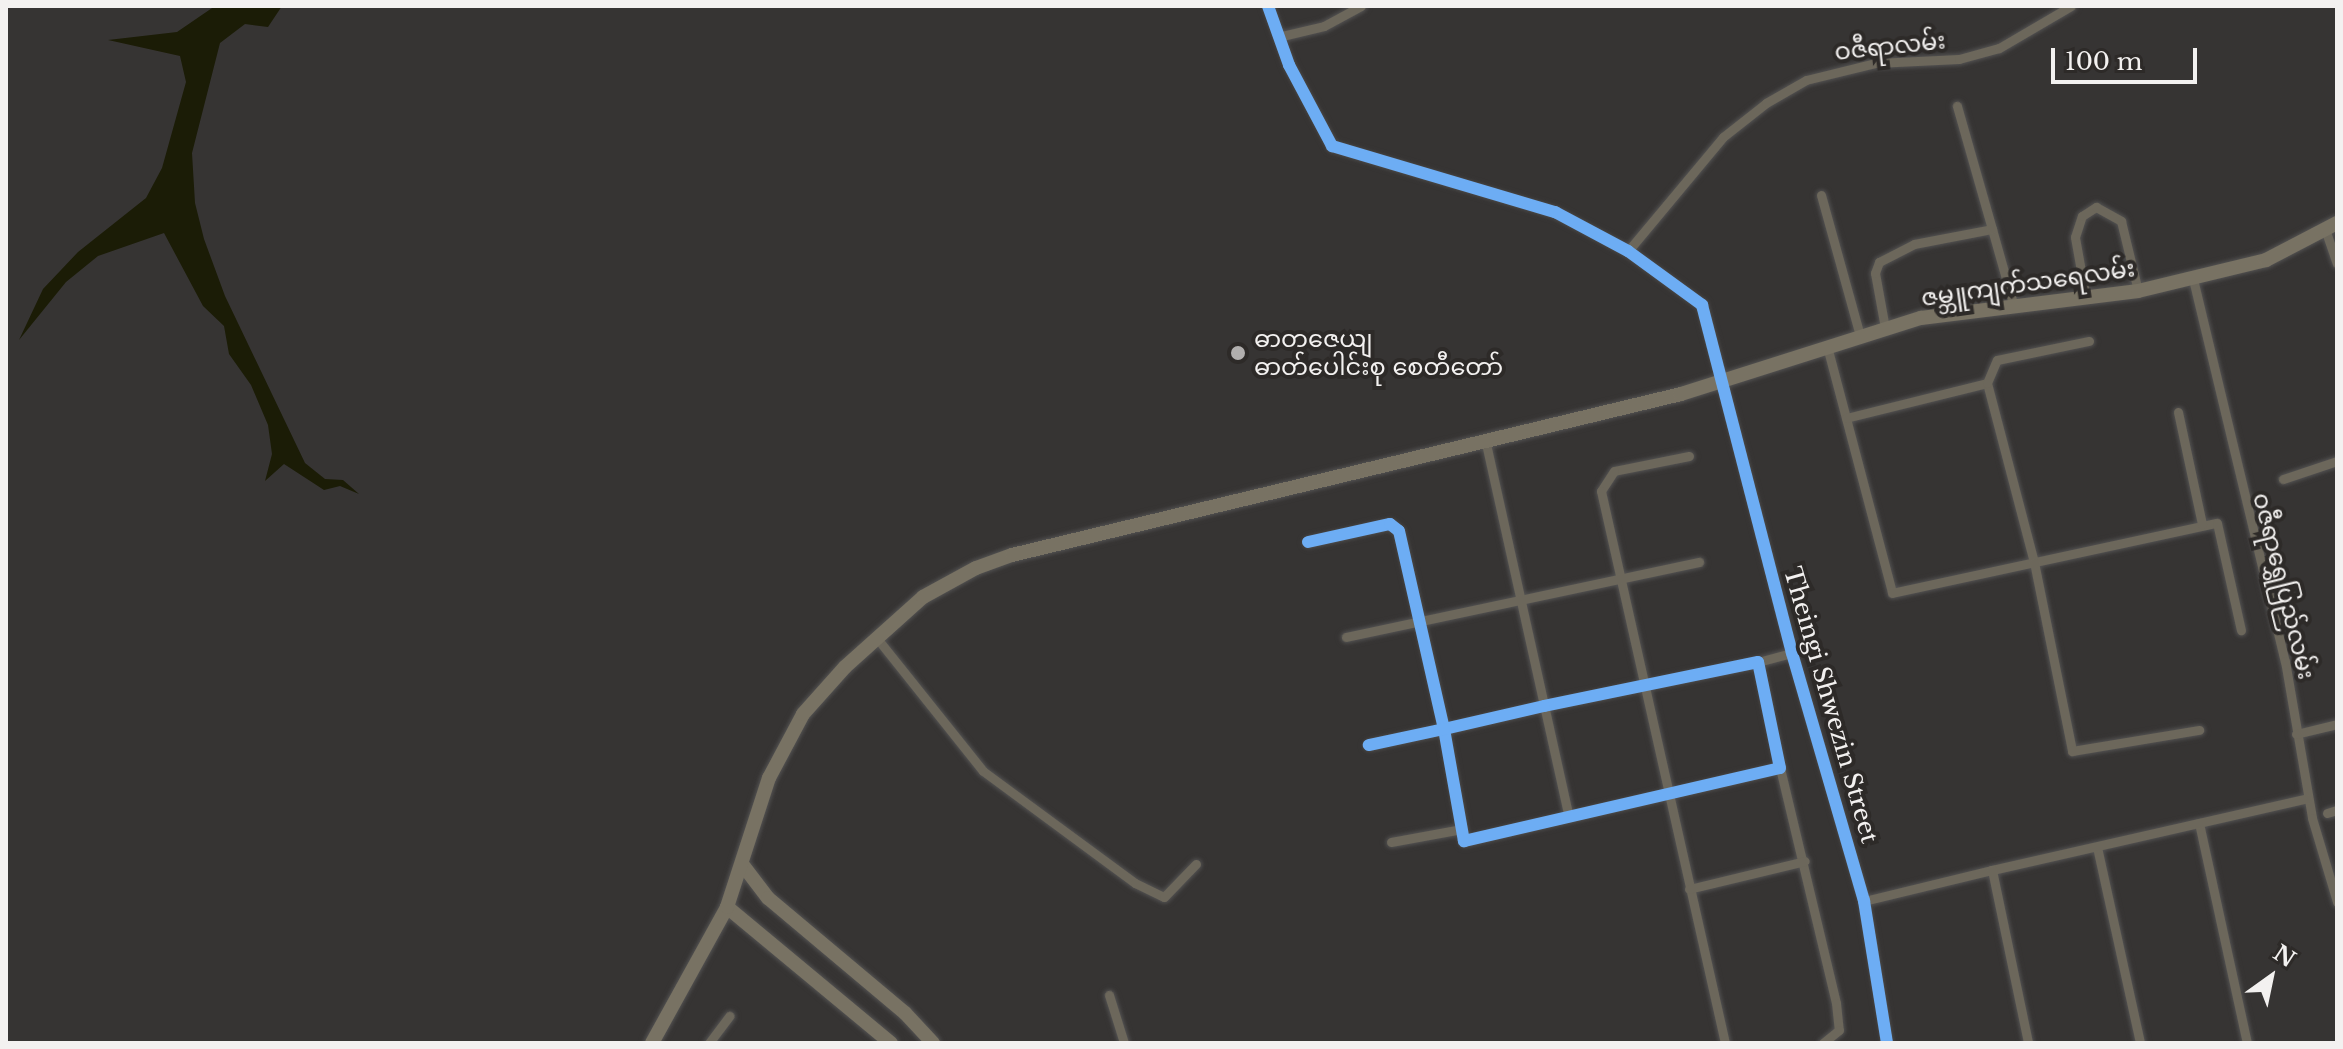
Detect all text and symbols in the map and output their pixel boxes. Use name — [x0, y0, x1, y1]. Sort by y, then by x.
street label: ဝဇီရာလမ်း — [1833, 26, 1947, 66]
scale bar — [2055, 32, 2201, 82]
text: 100 m — [2065, 47, 2143, 76]
street label: ဇမ္ဘူကျက်သရေလမ်း — [1919, 254, 2137, 312]
place label: ဓာတုဇေယျ ဓာတ်ပေါင်းစု စေတီတော် — [1254, 325, 1503, 381]
marker: ဓာတုဇေယျ ဓာတ်ပေါင်းစု စေတီတော် — [1229, 344, 1247, 362]
street label: ဝဇီရာရွှေပြည်လမ်း — [2247, 490, 2321, 682]
street label: Theingi Shwezin Street — [1778, 563, 1884, 847]
north arrow — [2231, 937, 2311, 1017]
text: N — [2268, 939, 2300, 973]

